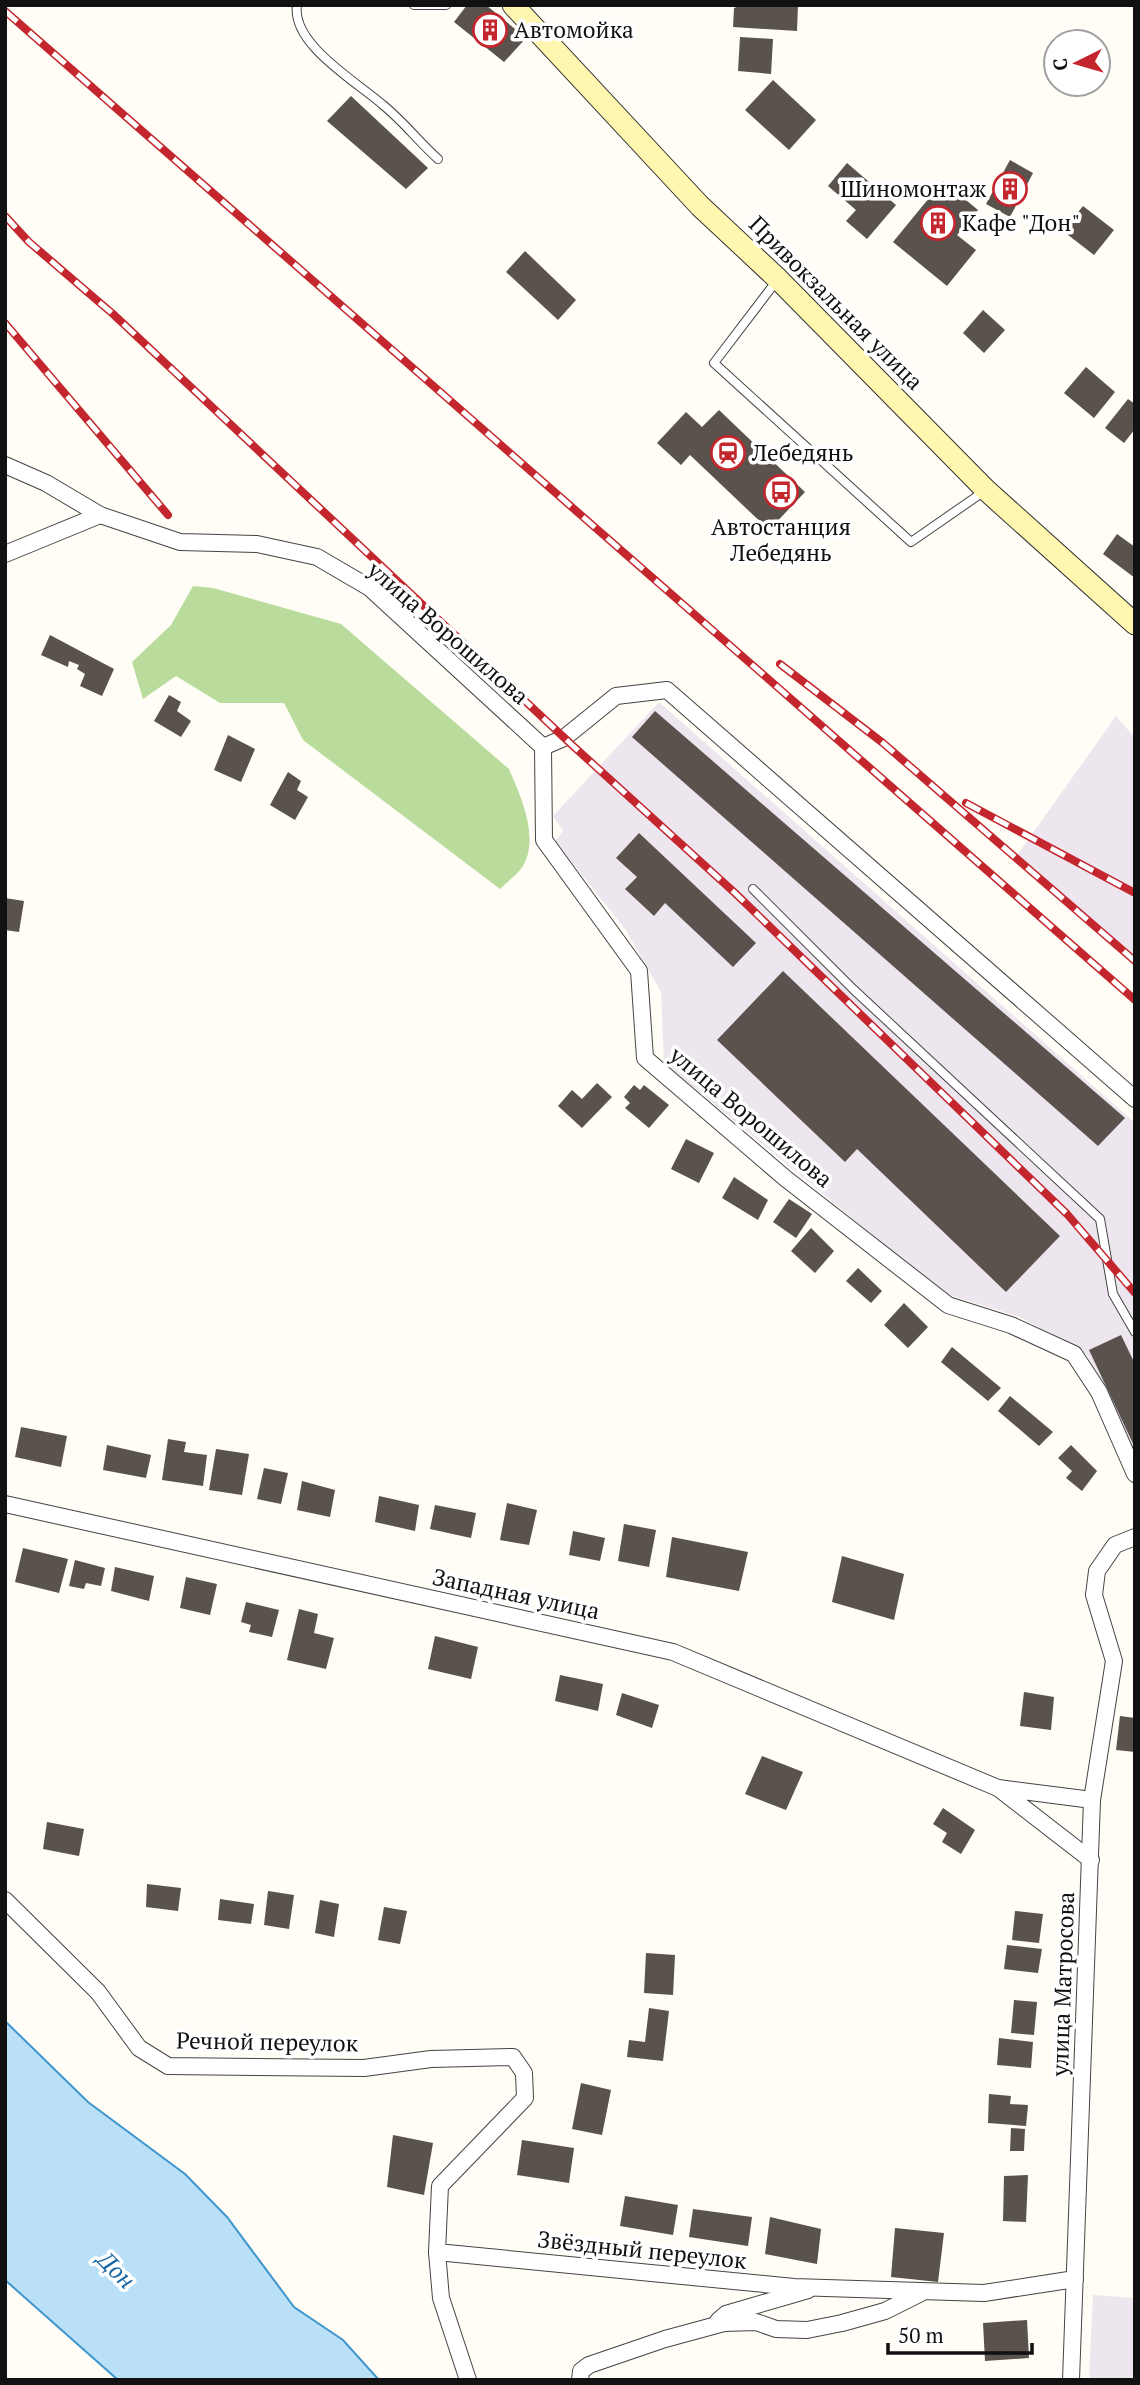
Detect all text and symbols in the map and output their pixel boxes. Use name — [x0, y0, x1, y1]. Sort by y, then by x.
building icon: Автомойка — [471, 11, 509, 49]
place label: Автомойка — [514, 14, 634, 45]
north arrow — [1042, 28, 1112, 98]
text: С — [1047, 57, 1073, 72]
building icon: Шиномонтаж — [991, 170, 1029, 208]
place label: Шиномонтаж — [840, 173, 986, 204]
building icon: Кафе "Дон" — [919, 204, 957, 242]
place label: Кафе "Дон" — [962, 207, 1080, 238]
street label: Привокзальная улица — [742, 209, 930, 397]
station icon: Лебедянь — [709, 434, 747, 472]
place label: Лебедянь — [751, 437, 853, 468]
bus stop icon: Автостанция Лебедянь — [762, 473, 800, 511]
place label: Автостанция Лебедянь — [711, 511, 851, 568]
street label: улица Ворошилова — [361, 553, 536, 711]
street label: улица Ворошилова — [663, 1039, 840, 1194]
street label: Западная улица — [430, 1561, 603, 1626]
street label: улица Матросова — [1044, 1891, 1081, 2078]
street label: Речной переулок — [176, 2024, 359, 2059]
street label: Звёздный переулок — [536, 2223, 749, 2276]
water label: Дон — [89, 2242, 143, 2295]
scale bar — [888, 2312, 1032, 2356]
text: 50 m — [898, 2321, 944, 2349]

